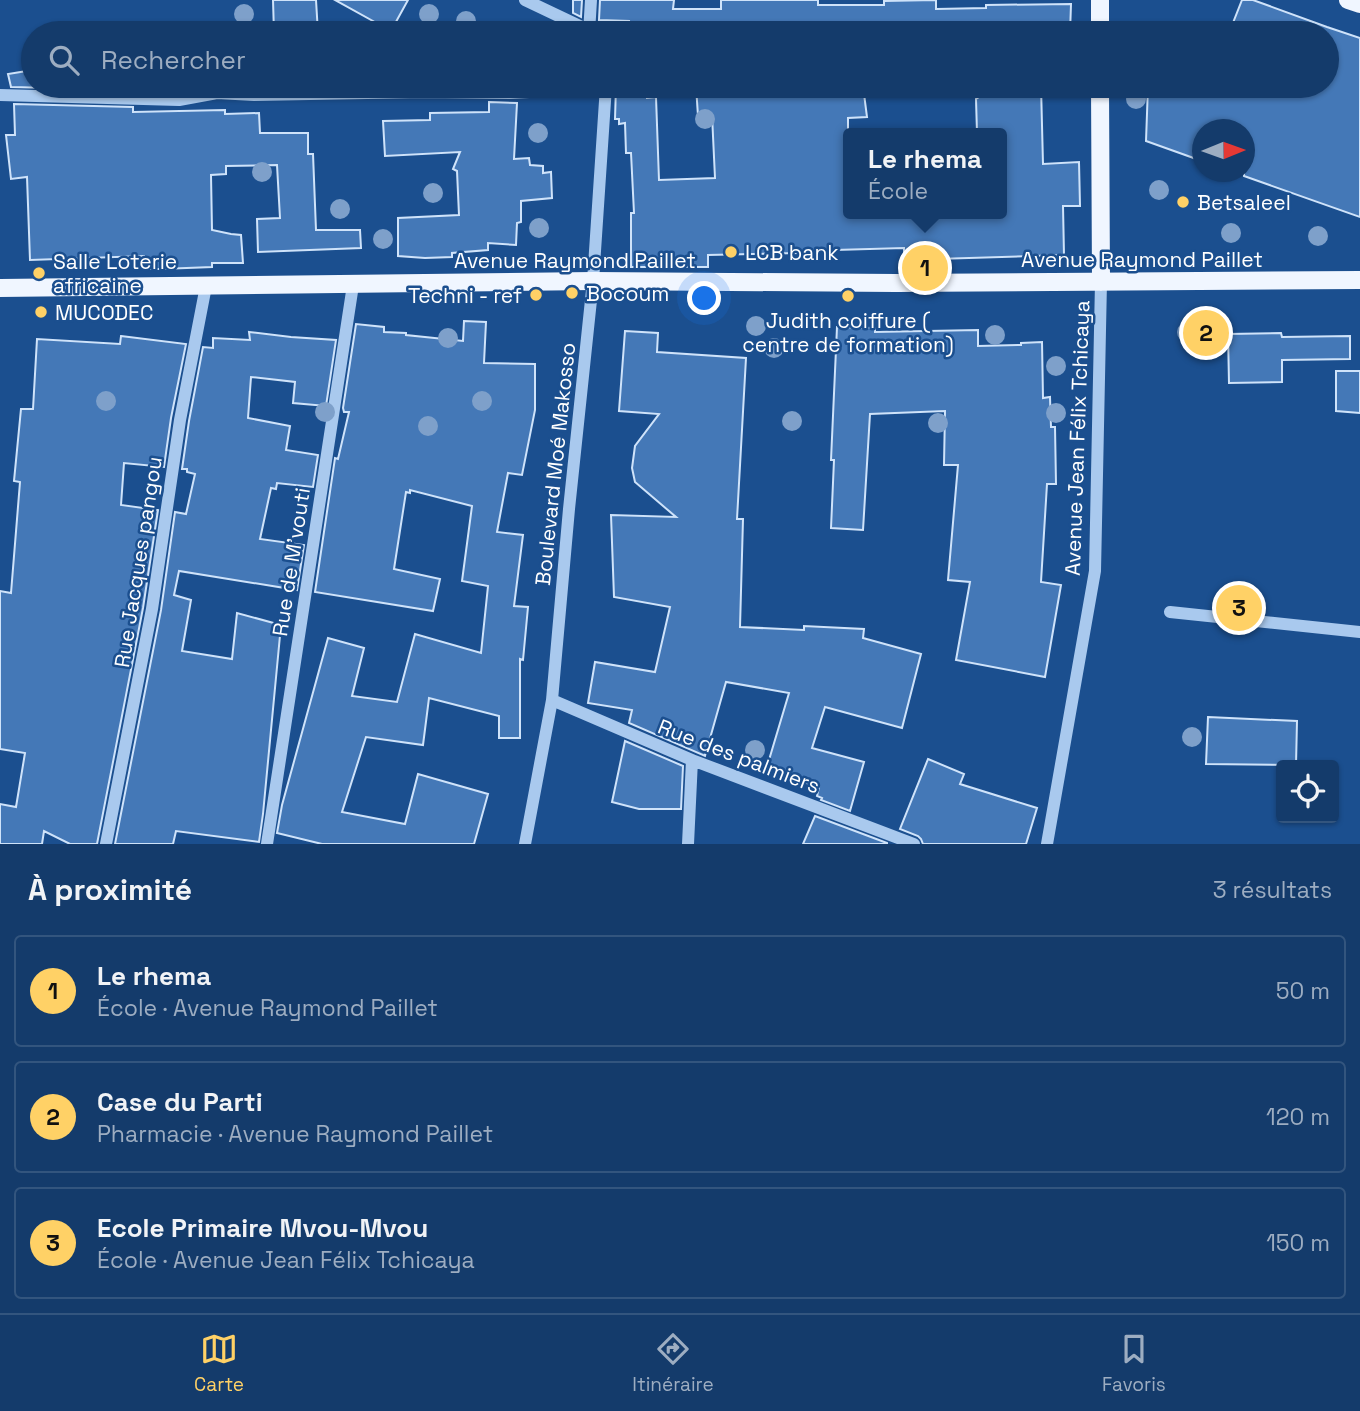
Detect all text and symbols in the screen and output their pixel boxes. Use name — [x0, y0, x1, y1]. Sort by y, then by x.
search box — [21, 21, 1339, 98]
icon: search — [45, 41, 83, 79]
text: Rechercher — [101, 43, 246, 77]
north arrow — [1192, 119, 1255, 182]
popup — [843, 128, 1007, 219]
text: Le rhema — [868, 142, 982, 176]
text: École — [868, 176, 928, 206]
place label: Betsaleel — [1197, 189, 1291, 216]
marker: Betsaleel — [1175, 194, 1191, 210]
place label: LCB bank — [745, 239, 839, 266]
pin: 1 — [902, 242, 948, 294]
marker: LCB bank — [723, 244, 739, 260]
street label: Avenue Raymond Paillet — [1021, 246, 1263, 273]
street label: Avenue Raymond Paillet — [454, 247, 696, 274]
place label: Salle Loterie africaine — [53, 248, 177, 299]
marker: Salle Loterie africaine — [31, 265, 47, 281]
place label: Bocoum — [586, 280, 669, 307]
your location — [687, 281, 721, 315]
place label: Techni - ref — [408, 282, 522, 309]
marker: Bocoum — [564, 285, 580, 301]
marker: Techni - ref — [528, 287, 544, 303]
marker: Judith coiffure ( centre de formation) — [840, 288, 856, 304]
place label: MUCODEC — [55, 299, 153, 326]
street label: Avenue Jean Félix Tchicaya — [1059, 300, 1095, 576]
marker: MUCODEC — [33, 304, 49, 320]
place label: Judith coiffure ( centre de formation) — [742, 307, 954, 358]
pin: 2 — [1183, 307, 1229, 359]
street label: Boulevard Moé Makosso — [529, 341, 581, 587]
street label: Rue Jacques pangou — [108, 455, 168, 669]
street label: Rue de M'vouti — [266, 486, 316, 638]
pin: 3 — [1216, 582, 1262, 634]
street label: Rue des palmiers — [654, 713, 824, 799]
map controls — [1276, 760, 1339, 823]
button: locate — [1276, 760, 1339, 823]
text: À proximité — [28, 870, 192, 909]
text: 3 résultats — [1213, 875, 1332, 905]
text: Le rhema — [97, 959, 211, 993]
text: 1 — [48, 976, 58, 1006]
text: 50 m — [1276, 976, 1330, 1006]
text: École · Avenue Raymond Paillet — [97, 993, 438, 1023]
text: Case du Parti — [97, 1085, 263, 1119]
text: 2 — [46, 1102, 60, 1132]
text: 120 m — [1266, 1102, 1330, 1132]
text: Pharmacie · Avenue Raymond Paillet — [97, 1119, 493, 1149]
text: Ecole Primaire Mvou-Mvou — [97, 1211, 428, 1245]
text: 3 — [46, 1228, 60, 1258]
text: 150 m — [1266, 1228, 1330, 1258]
text: École · Avenue Jean Félix Tchicaya — [97, 1245, 475, 1275]
tab: Carte — [194, 1330, 244, 1397]
tab: Itinéraire — [632, 1330, 714, 1397]
tab: Favoris — [1102, 1330, 1166, 1397]

